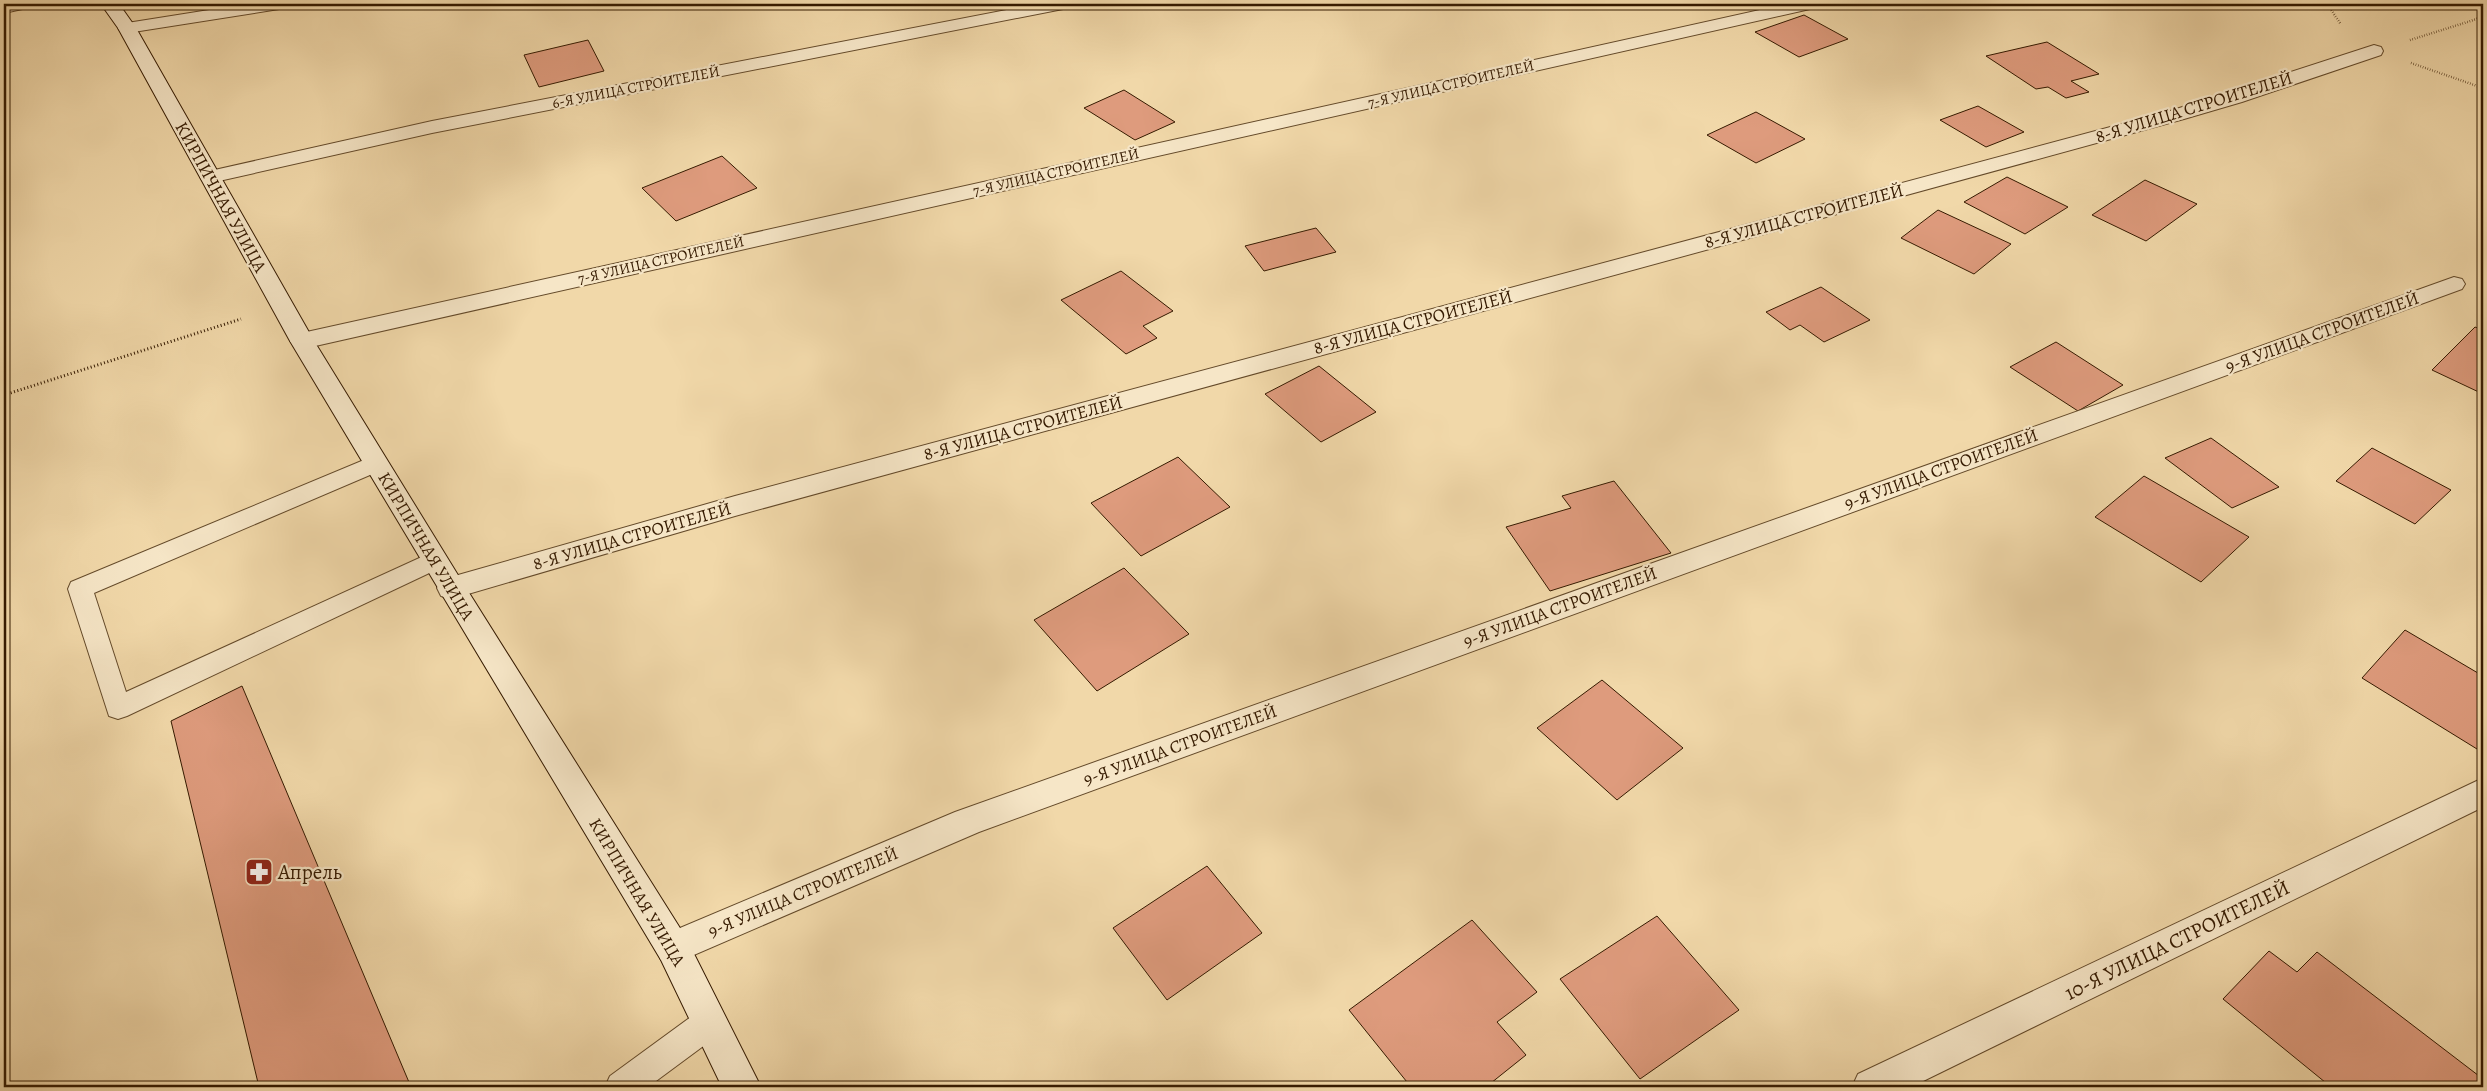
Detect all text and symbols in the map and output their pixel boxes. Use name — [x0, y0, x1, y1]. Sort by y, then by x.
street label: 7-Я УЛИЦА СТРОИТЕЛЕЙ — [1366, 55, 1536, 113]
street label: 6-Я УЛИЦА СТРОИТЕЛЕЙ — [550, 61, 722, 113]
street label: 8-Я УЛИЦА СТРОИТЕЛЕЙ — [2092, 66, 2296, 148]
street label: КИРПИЧНАЯ УЛИЦА — [170, 117, 273, 277]
street label: 7-Я УЛИЦА СТРОИТЕЛЕЙ — [971, 143, 1141, 201]
street label: 8-Я УЛИЦА СТРОИТЕЛЕЙ — [1702, 178, 1906, 254]
street label: 7-Я УЛИЦА СТРОИТЕЛЕЙ — [576, 231, 746, 289]
street label: 8-Я УЛИЦА СТРОИТЕЛЕЙ — [1311, 284, 1515, 360]
street label: 9-Я УЛИЦА СТРОИТЕЛЕЙ — [2222, 286, 2422, 378]
street label: 8-Я УЛИЦА СТРОИТЕЛЕЙ — [921, 390, 1125, 466]
street label: 9-Я УЛИЦА СТРОИТЕЛЕЙ — [1841, 423, 2041, 515]
street label: КИРПИЧНАЯ УЛИЦА — [372, 467, 480, 625]
street label: 8-Я УЛИЦА СТРОИТЕЛЕЙ — [530, 496, 734, 576]
street label: 9-Я УЛИЦА СТРОИТЕЛЕЙ — [1460, 561, 1660, 653]
street label: 9-Я УЛИЦА СТРОИТЕЛЕЙ — [1080, 699, 1280, 791]
street label: КИРПИЧНАЯ УЛИЦА — [583, 813, 691, 971]
street label: 9-Я УЛИЦА СТРОИТЕЛЕЙ — [704, 841, 902, 943]
pharmacy icon: Апрель — [244, 857, 274, 887]
place label: Апрель — [277, 858, 342, 886]
street label: 10-Я УЛИЦА СТРОИТЕЛЕЙ — [2060, 873, 2294, 1007]

